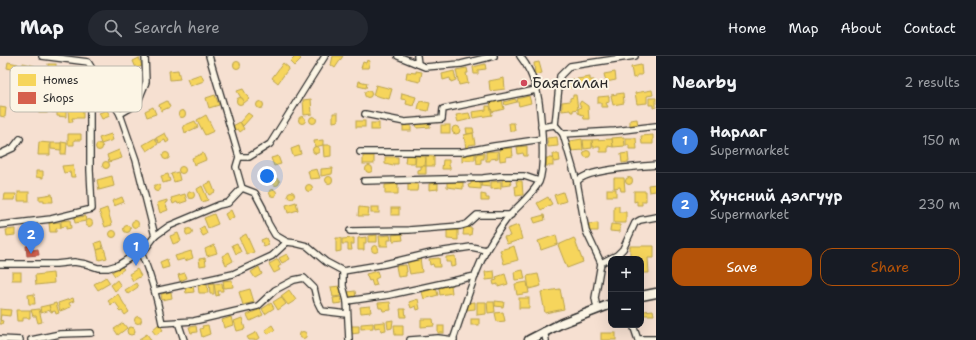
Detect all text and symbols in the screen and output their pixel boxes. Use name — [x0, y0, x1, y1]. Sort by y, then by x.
search box — [88, 10, 368, 46]
text: Map — [20, 15, 64, 40]
icon: search — [102, 17, 124, 39]
text: Search here — [134, 18, 220, 38]
text: Home — [728, 19, 767, 37]
text: Map — [789, 19, 819, 37]
text: About — [841, 19, 882, 37]
text: Contact — [904, 19, 956, 37]
legend — [10, 66, 142, 112]
text: Nearby — [672, 71, 737, 93]
text: Homes — [43, 73, 79, 88]
place label: Баясгалан — [532, 73, 608, 93]
text: 2 results — [904, 74, 960, 91]
marker: Баясгалан — [519, 78, 529, 88]
text: Shops — [43, 91, 74, 106]
text: Нарлаг — [710, 122, 767, 142]
text: 1 — [682, 132, 688, 149]
text: 150 m — [922, 132, 960, 149]
text: Supermarket — [710, 142, 789, 159]
your location — [257, 166, 277, 186]
text: Хүнсний дэлгүүр — [710, 186, 843, 206]
text: 2 — [680, 196, 690, 213]
text: 230 m — [918, 196, 960, 213]
text: Supermarket — [710, 206, 789, 223]
pin: 2 — [18, 221, 44, 254]
pin: 1 — [123, 233, 149, 266]
button: Save — [672, 248, 812, 286]
button: Share — [820, 248, 960, 286]
map controls — [608, 256, 644, 328]
button: + — [608, 256, 644, 292]
button: − — [608, 292, 644, 328]

